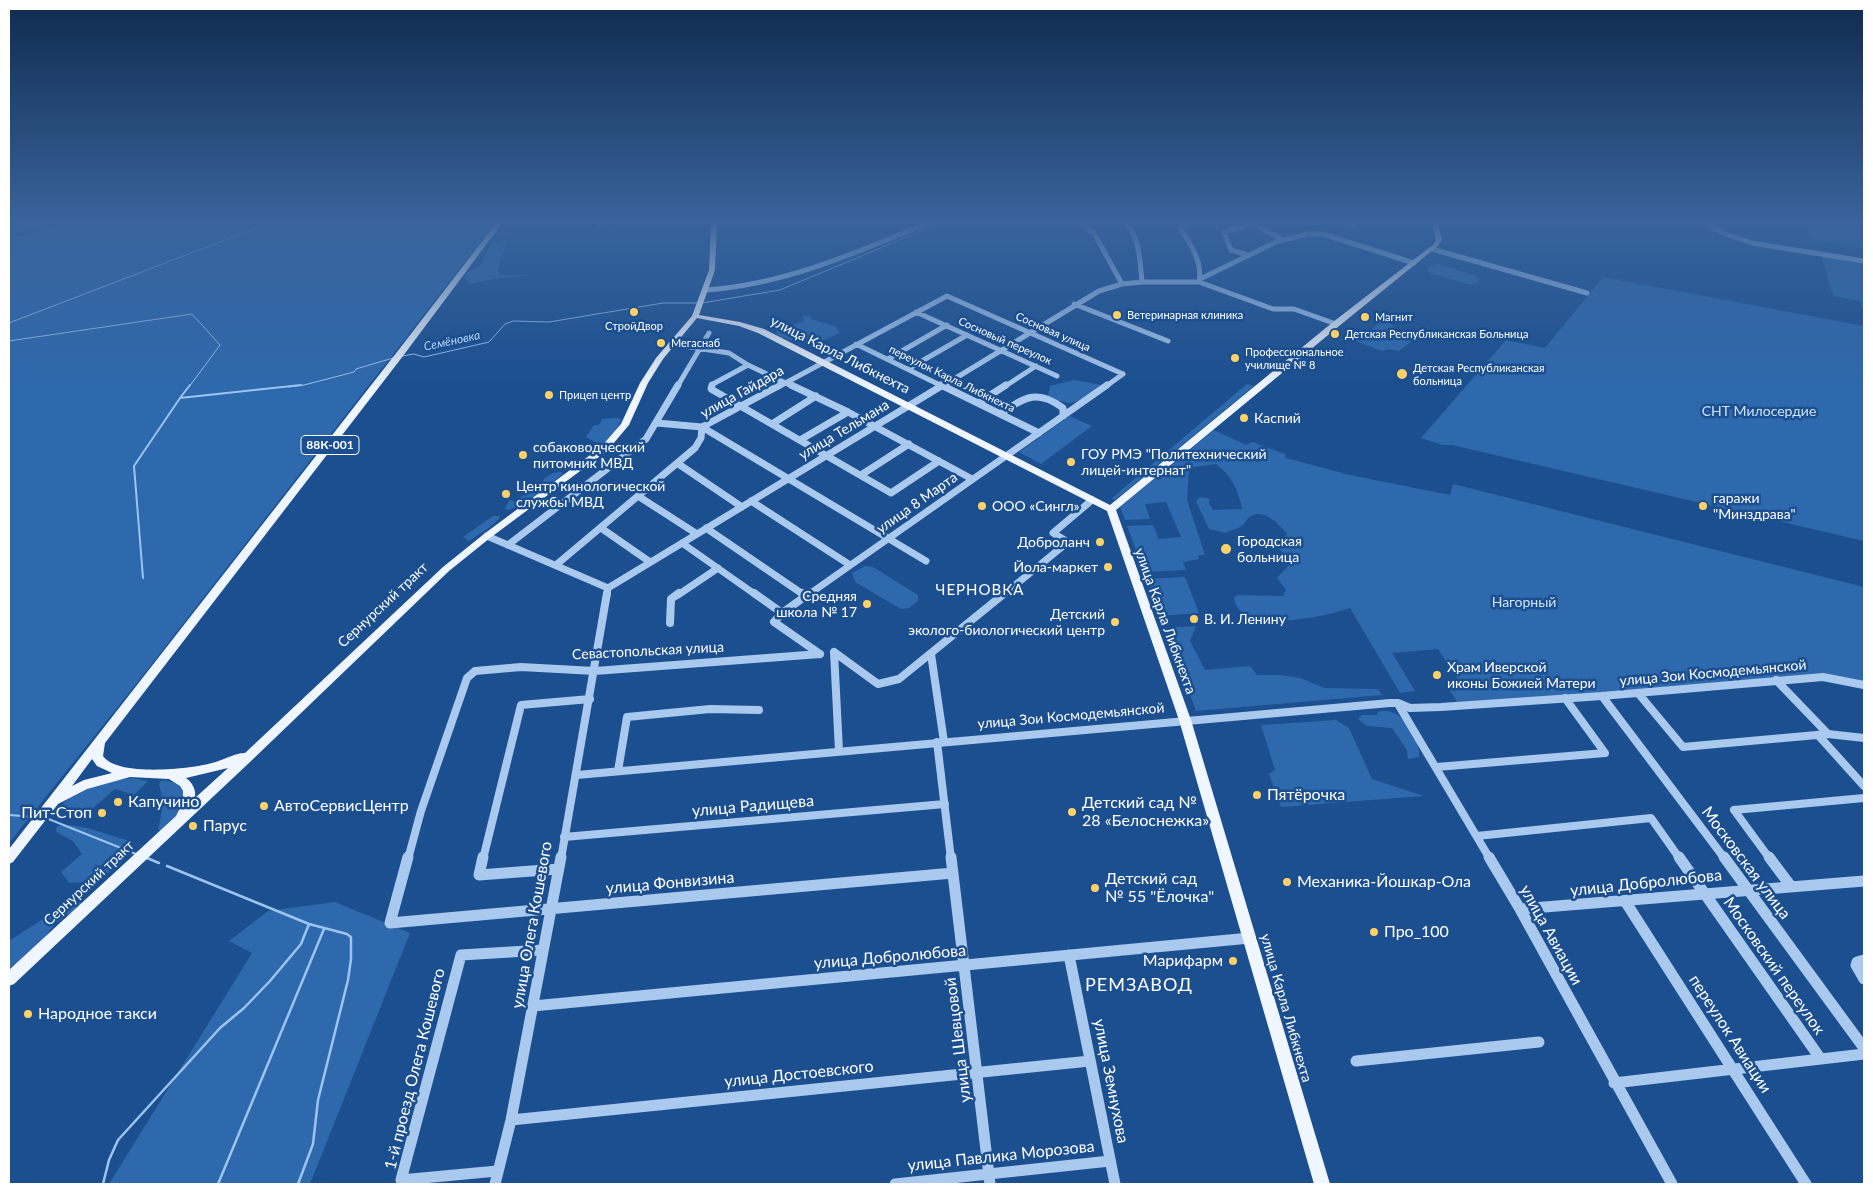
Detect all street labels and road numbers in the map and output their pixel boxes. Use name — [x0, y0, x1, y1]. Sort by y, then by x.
street label: Сосновая улица — [1014, 310, 1092, 354]
street label: улица Карла Либкнехта — [768, 313, 912, 397]
street label: Сосновый переулок — [956, 314, 1054, 368]
street label: переулок Карла Либкнехта — [887, 343, 1017, 415]
street label: улица Гайдара — [697, 362, 787, 422]
street label: улица Тельмана — [796, 396, 892, 464]
road number: 88К-001 — [301, 436, 359, 454]
street label: улица 8 Марта — [873, 469, 961, 537]
street label: улица Карла Либкнехта — [1131, 546, 1199, 696]
street label: Сернурский тракт — [334, 559, 432, 651]
street label: Севастопольская улица — [572, 639, 724, 663]
street label: улица Зои Космодемьянской — [1619, 656, 1807, 690]
street label: улица Зои Космодемьянской — [977, 699, 1165, 733]
street label: улица Радищева — [691, 791, 815, 821]
street label: Московская улица — [1697, 803, 1795, 923]
street label: Сернурский тракт — [40, 837, 138, 929]
street label: улица Олега Кошевого — [508, 840, 556, 1010]
street label: улица Добролюбова — [1569, 865, 1723, 901]
street label: улица Фонвизина — [605, 868, 735, 898]
street label: улица Авиации — [1516, 881, 1586, 989]
street label: Московский переулок — [1719, 893, 1829, 1039]
street label: улица Карла Либкнехта — [1257, 932, 1315, 1084]
street label: улица Добролюбова — [813, 941, 967, 973]
street label: 1-й проезд Олега Кошевого — [381, 966, 449, 1172]
street label: переулок Авиации — [1685, 971, 1775, 1097]
street label: улица Шевцовой — [941, 976, 975, 1104]
street label: улица Земнухова — [1090, 1017, 1132, 1145]
street label: улица Достоевского — [724, 1057, 874, 1091]
street label: улица Павлика Морозова — [907, 1137, 1095, 1175]

